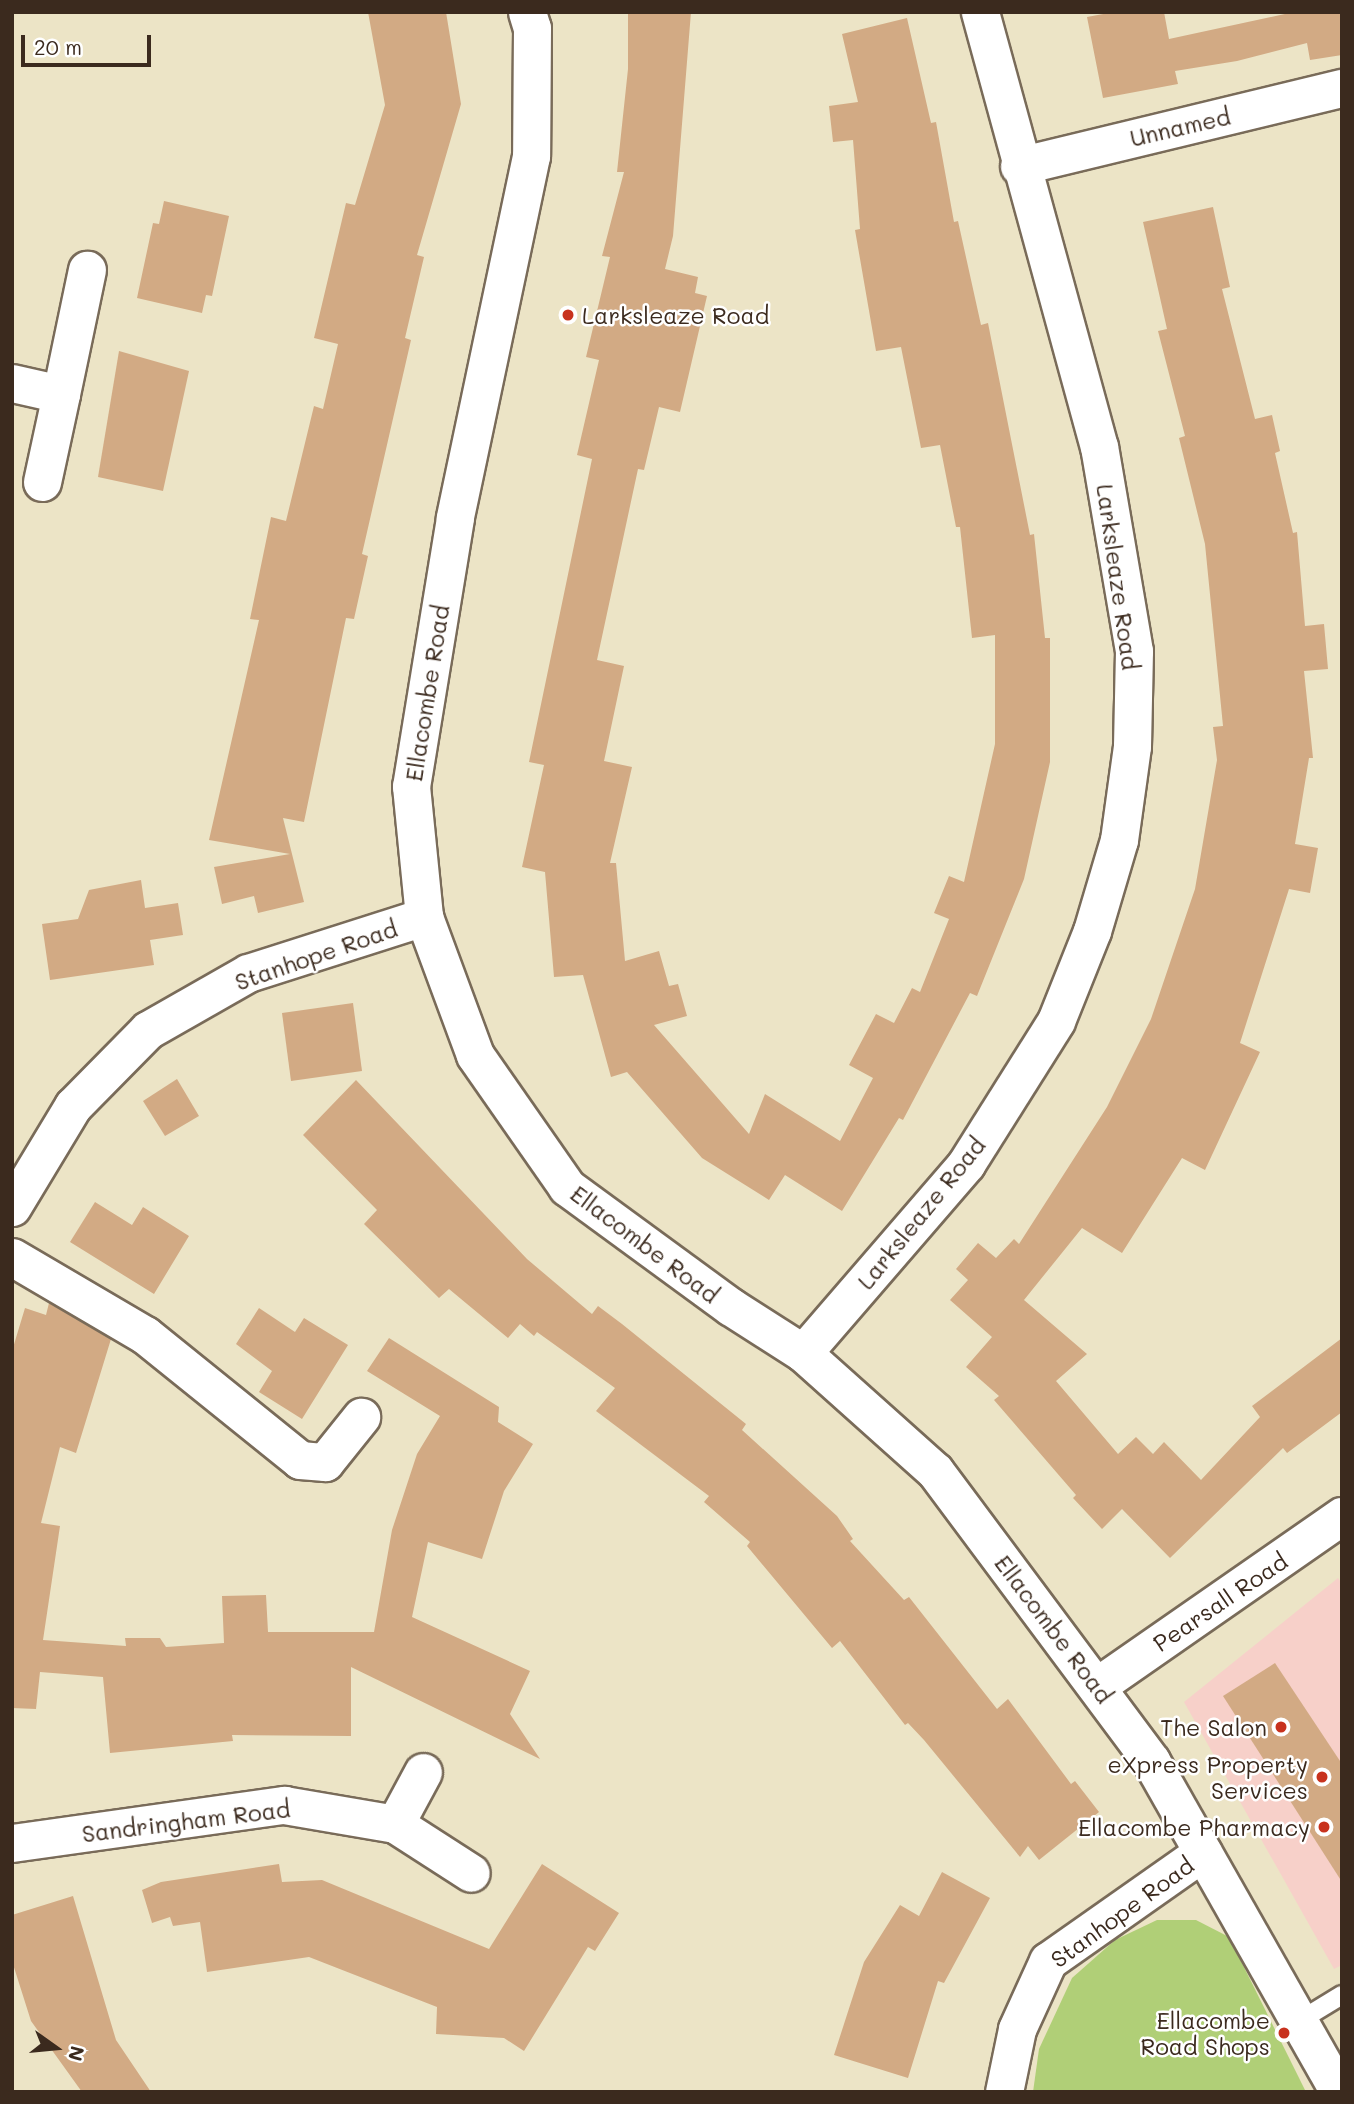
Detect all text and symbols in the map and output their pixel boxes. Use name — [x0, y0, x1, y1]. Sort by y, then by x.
scale bar — [24, 21, 154, 65]
text: 20 m — [34, 33, 82, 60]
street label: Unnamed — [1127, 102, 1233, 152]
place label: Larksleaze Road — [582, 301, 769, 329]
marker: Larksleaze Road — [560, 307, 576, 323]
street label: Larksleaze Road — [1091, 482, 1145, 672]
street label: Ellacombe Road — [399, 603, 455, 783]
street label: Stanhope Road — [231, 914, 401, 996]
street label: Larksleaze Road — [851, 1132, 991, 1294]
street label: Ellacombe Road — [566, 1179, 724, 1309]
street label: Pearsall Road — [1148, 1547, 1292, 1657]
street label: Ellacombe Road — [989, 1550, 1119, 1708]
place label: The Salon — [1160, 1713, 1267, 1741]
marker: The Salon — [1273, 1719, 1289, 1735]
place label: eXpress Property Services — [1107, 1750, 1308, 1804]
marker: eXpress Property Services — [1314, 1769, 1330, 1785]
street label: Sandringham Road — [80, 1795, 292, 1847]
place label: Ellacombe Pharmacy — [1078, 1813, 1310, 1841]
marker: Ellacombe Pharmacy — [1316, 1819, 1332, 1835]
street label: Stanhope Road — [1045, 1851, 1199, 1973]
place label: Ellacombe Road Shops — [1140, 2006, 1270, 2060]
north arrow — [21, 2013, 91, 2083]
marker: Ellacombe Road Shops — [1276, 2025, 1292, 2041]
text: N — [63, 2043, 91, 2064]

